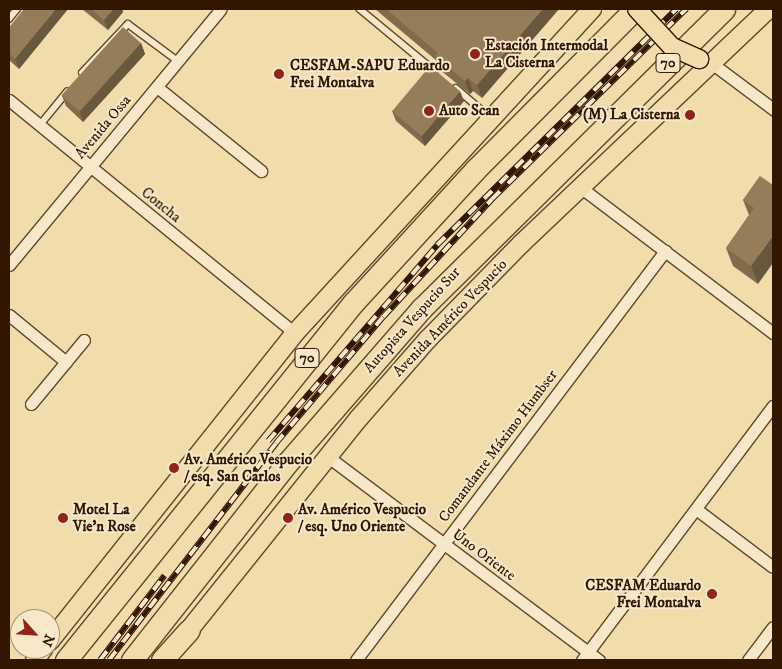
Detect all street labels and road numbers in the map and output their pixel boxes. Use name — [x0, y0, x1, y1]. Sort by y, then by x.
road number: 70 — [656, 52, 680, 74]
street label: Avenida Ossa — [71, 91, 135, 163]
street label: Concha — [138, 184, 184, 226]
street label: Avenida Américo Vespucio — [389, 255, 511, 381]
street label: Autopista Vespucio Sur — [360, 263, 464, 377]
road number: 70 — [294, 346, 320, 369]
street label: Comandante Máximo Humbser — [435, 366, 561, 526]
street label: Uno Oriente — [449, 525, 519, 585]

